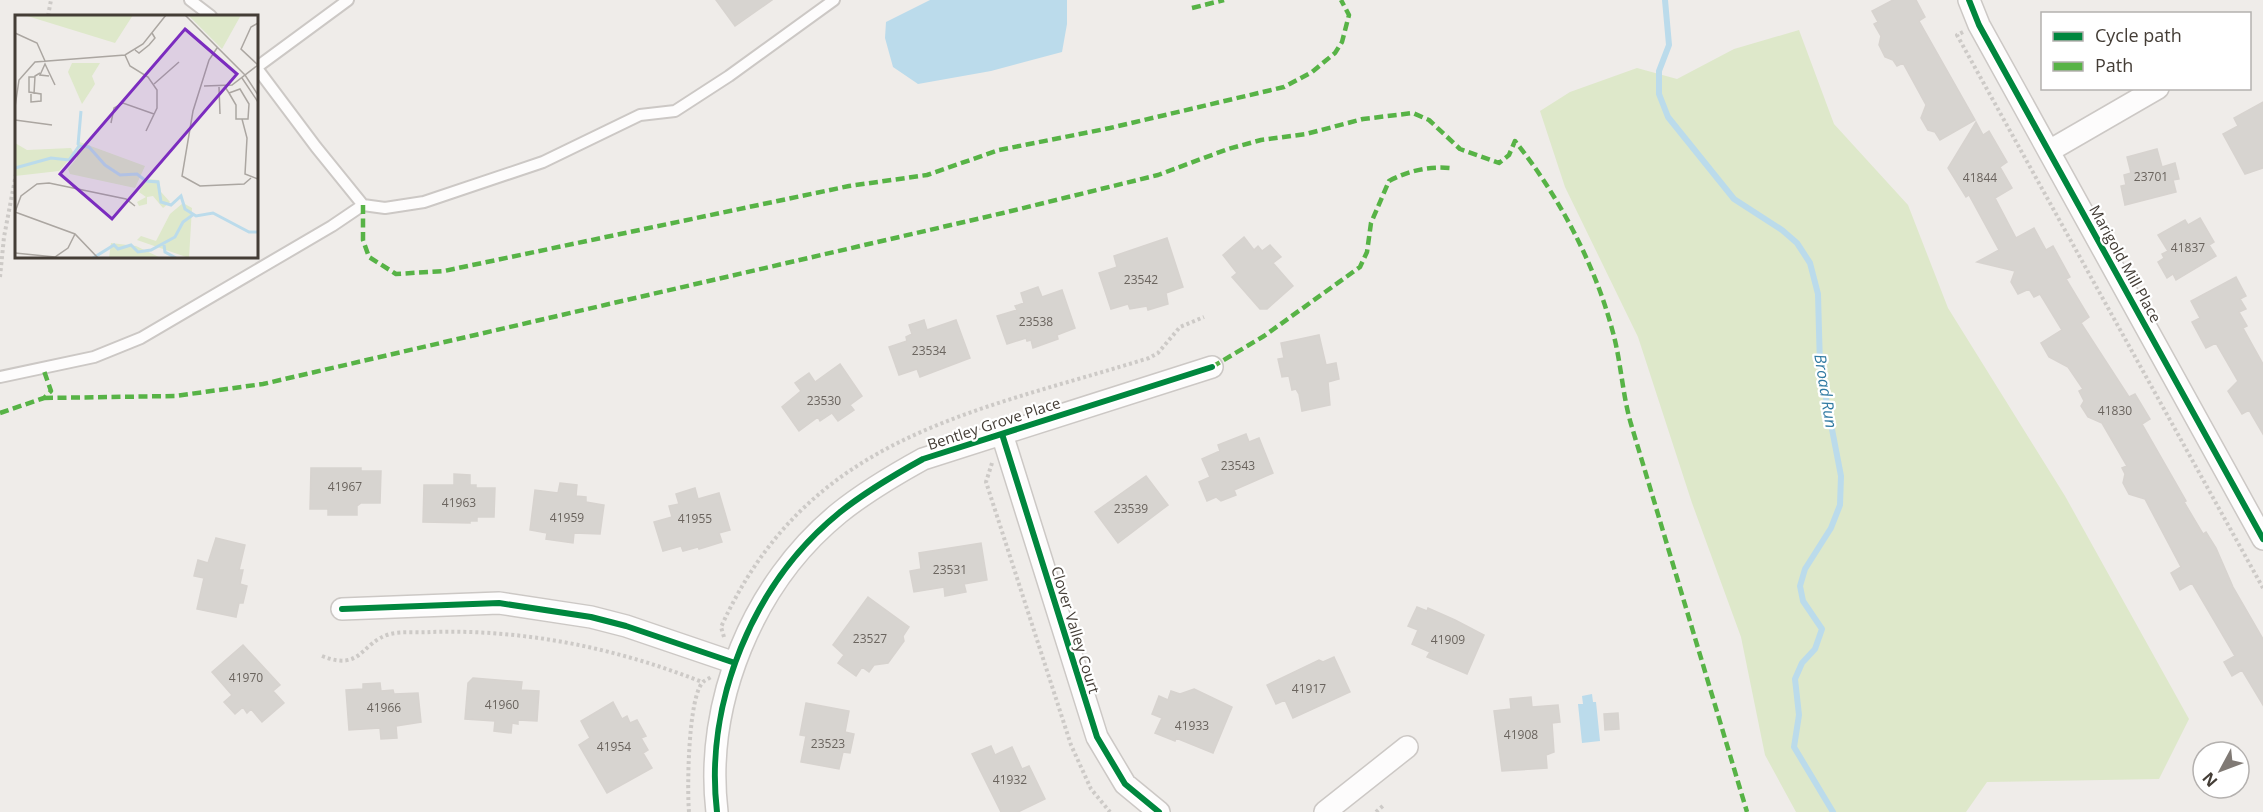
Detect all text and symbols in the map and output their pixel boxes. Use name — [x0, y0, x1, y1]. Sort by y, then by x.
legend — [2041, 12, 2251, 90]
inset map — [15, 15, 258, 258]
text: Cycle path — [2095, 23, 2182, 47]
text: Path — [2095, 53, 2133, 77]
house number: 23701 — [2134, 168, 2168, 185]
house number: 41844 — [1963, 169, 1997, 186]
street label: Marigold Mill Place — [2085, 201, 2166, 326]
house number: 41837 — [2171, 239, 2205, 256]
house number: 23542 — [1124, 271, 1158, 288]
house number: 23538 — [1019, 313, 1053, 330]
house number: 23534 — [912, 342, 946, 359]
water label: Broad Run — [1809, 352, 1843, 430]
house number: 23530 — [807, 392, 841, 409]
street label: Bentley Grove Place — [925, 392, 1063, 454]
house number: 41830 — [2098, 402, 2132, 419]
house number: 23543 — [1221, 457, 1255, 474]
house number: 41967 — [328, 478, 362, 495]
house number: 41963 — [442, 494, 476, 511]
house number: 23539 — [1114, 500, 1148, 517]
house number: 41959 — [550, 509, 584, 526]
house number: 41955 — [678, 510, 712, 527]
house number: 23531 — [933, 561, 967, 578]
street label: Clover Valley Court — [1047, 564, 1105, 696]
house number: 23527 — [853, 630, 887, 647]
house number: 41909 — [1431, 631, 1465, 648]
house number: 41970 — [229, 669, 263, 686]
house number: 41917 — [1292, 680, 1326, 697]
house number: 41960 — [485, 696, 519, 713]
house number: 41966 — [367, 699, 401, 716]
house number: 41933 — [1175, 717, 1209, 734]
house number: 41908 — [1504, 726, 1538, 743]
house number: 23523 — [811, 735, 845, 752]
house number: 41954 — [597, 738, 631, 755]
north arrow — [2191, 740, 2251, 800]
text: N — [2197, 768, 2222, 792]
house number: 41932 — [993, 771, 1027, 788]

